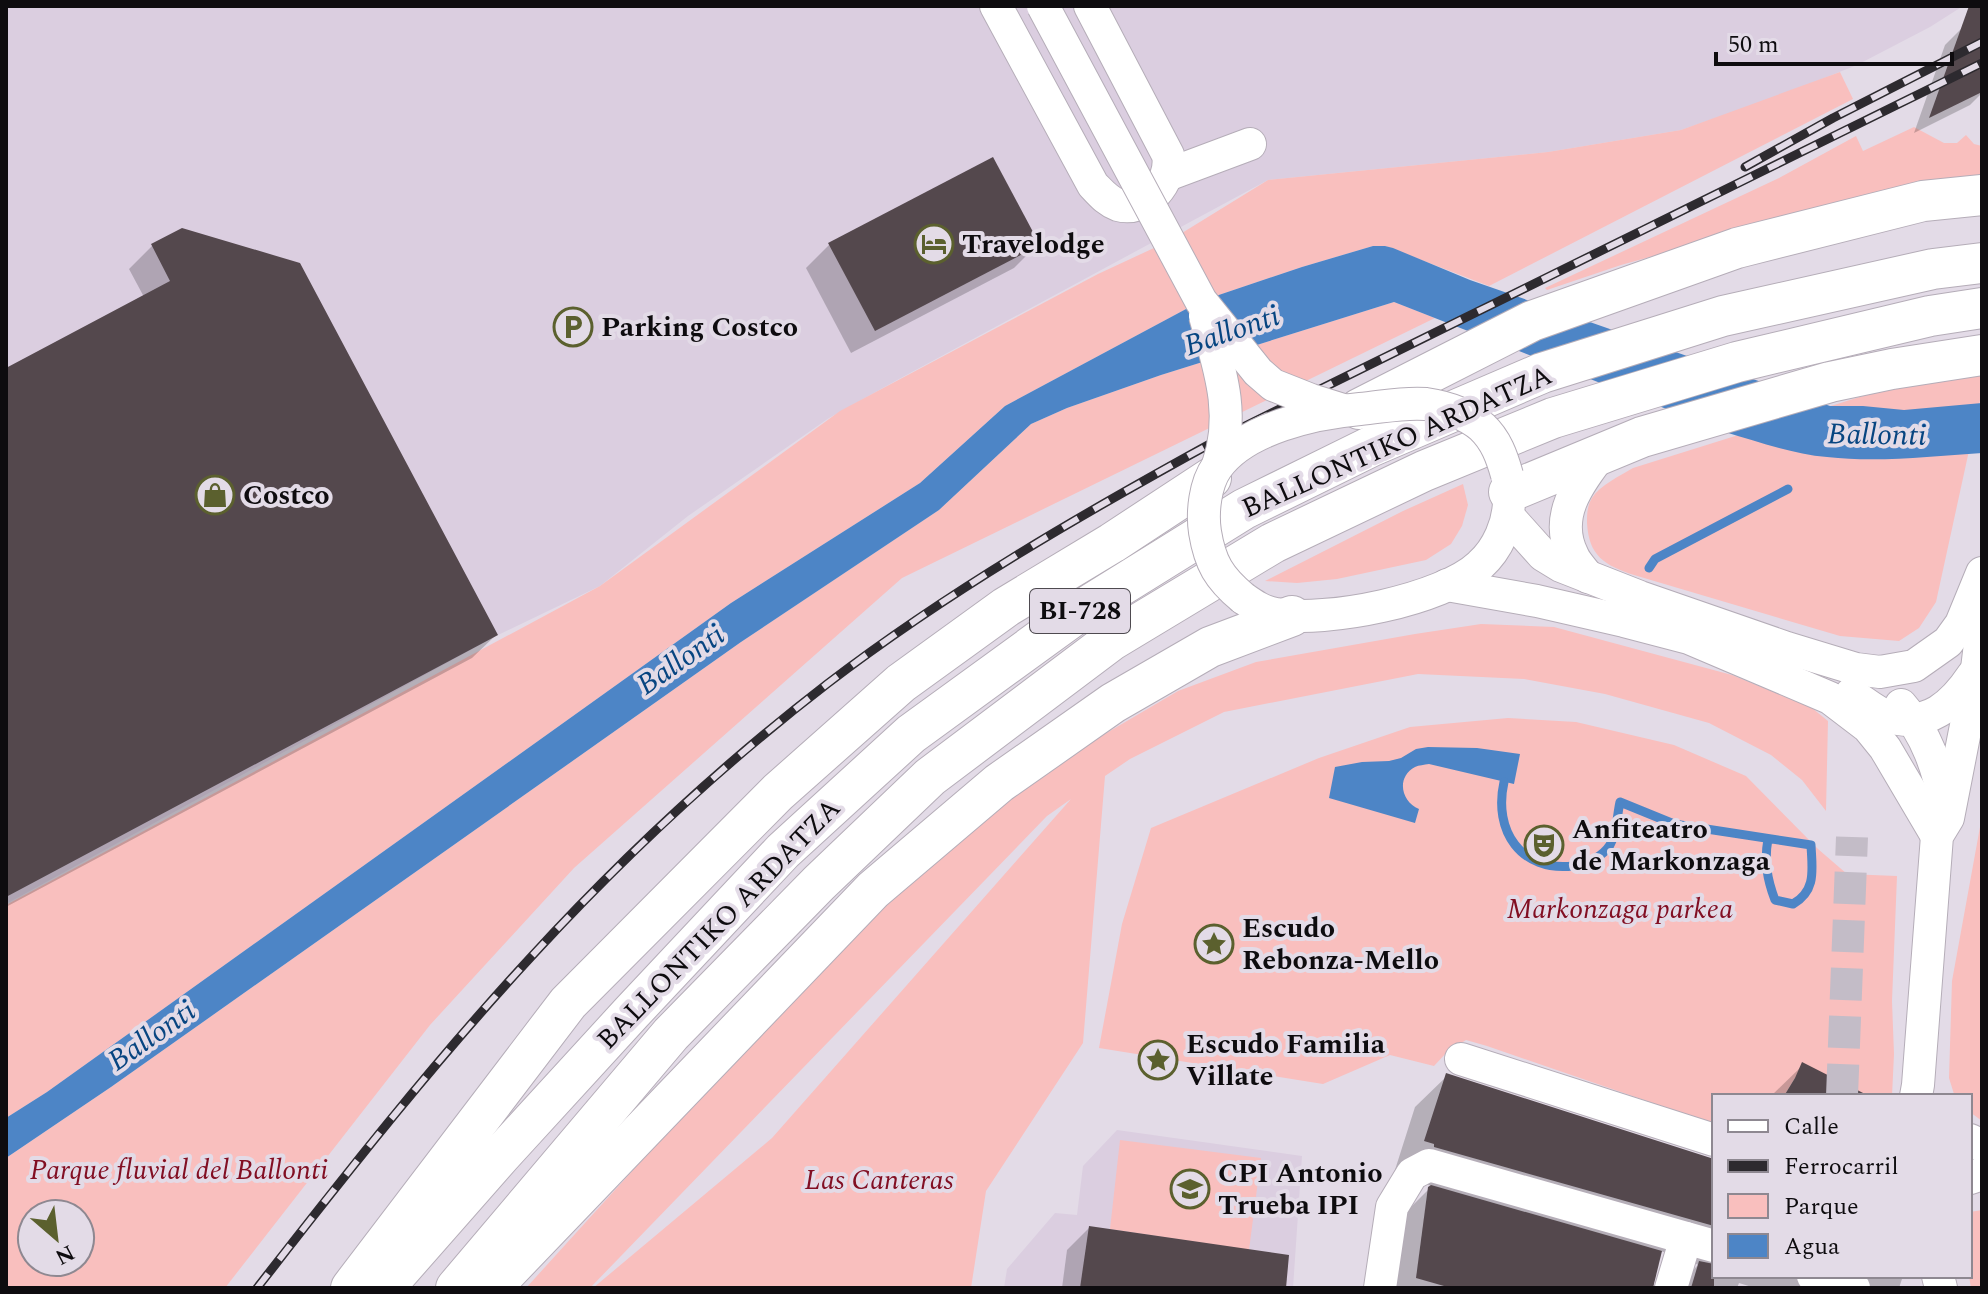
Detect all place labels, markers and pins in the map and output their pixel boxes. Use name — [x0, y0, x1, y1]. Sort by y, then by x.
hotel icon: Travelodge — [913, 223, 955, 265]
place label: Travelodge — [962, 223, 1105, 266]
parking icon: Parking Costco — [552, 306, 594, 348]
place label: Parking Costco — [601, 306, 798, 349]
shop icon: Costco — [194, 474, 236, 516]
place label: Costco — [243, 474, 330, 517]
place label: Anfiteatro de Markonzaga — [1572, 808, 1771, 883]
theatre icon: Anfiteatro de Markonzaga — [1523, 824, 1565, 866]
place label: Escudo Rebonza-Mello — [1242, 907, 1439, 982]
place icon: Escudo Rebonza-Mello — [1193, 923, 1235, 965]
place label: Escudo Familia Villate — [1186, 1023, 1386, 1098]
place icon: Escudo Familia Villate — [1137, 1039, 1179, 1081]
place label: CPI Antonio Trueba IPI — [1218, 1152, 1382, 1227]
school or university icon: CPI Antonio Trueba IPI — [1169, 1168, 1211, 1210]

